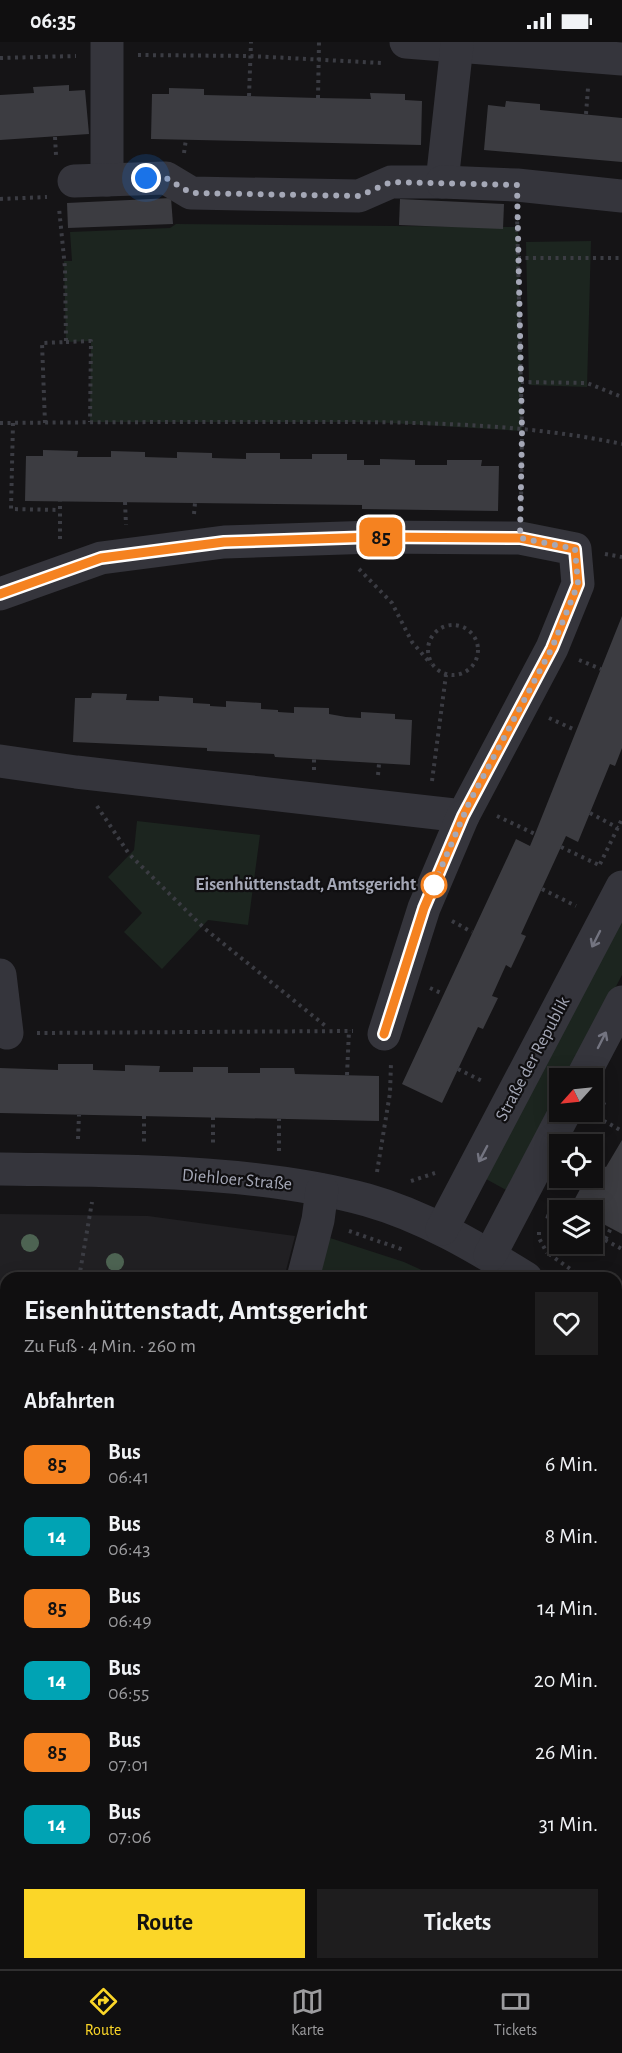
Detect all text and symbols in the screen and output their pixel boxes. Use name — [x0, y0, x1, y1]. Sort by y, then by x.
text: 06:35 — [30, 10, 76, 32]
your location — [131, 163, 161, 193]
line badge: 85 — [354, 518, 408, 556]
text: 85 — [371, 527, 391, 548]
marker: Eisenhüttenstadt, Amtsgericht — [421, 872, 447, 898]
place label: Eisenhüttenstadt, Amtsgericht — [195, 876, 416, 894]
one-way arrow — [589, 930, 601, 948]
street label: Straße der Republik — [493, 993, 574, 1124]
one-way arrow — [596, 1032, 608, 1049]
north arrow — [549, 1068, 603, 1122]
map controls — [549, 1068, 603, 1254]
button: locate — [549, 1134, 603, 1188]
one-way arrow — [477, 1145, 489, 1162]
street label: Diehloer Straße — [181, 1166, 293, 1194]
button: layers — [549, 1200, 603, 1254]
button: heart — [535, 1292, 598, 1355]
text: Eisenhüttenstadt, Amtsgericht — [24, 1297, 367, 1325]
text: Zu Fuß · 4 Min. · 260 m — [24, 1336, 196, 1356]
text: Abfahrten — [24, 1390, 115, 1412]
text: Bus — [108, 1441, 141, 1463]
text: 6 Min. — [545, 1453, 598, 1475]
text: 85 — [47, 1454, 67, 1475]
text: 06:41 — [108, 1467, 149, 1487]
text: Bus — [108, 1513, 141, 1535]
text: 8 Min. — [545, 1525, 598, 1547]
text: 14 — [48, 1526, 66, 1547]
text: 06:43 — [108, 1539, 150, 1559]
text: Bus — [108, 1585, 141, 1607]
text: 14 Min. — [537, 1597, 598, 1619]
text: 85 — [47, 1598, 67, 1619]
text: 06:49 — [108, 1611, 152, 1631]
text: Bus — [108, 1657, 141, 1679]
text: 20 Min. — [534, 1669, 598, 1691]
text: 14 — [48, 1670, 66, 1691]
text: 06:55 — [108, 1683, 149, 1703]
text: Bus — [108, 1729, 141, 1751]
text: 26 Min. — [535, 1741, 598, 1763]
text: 85 — [47, 1742, 67, 1763]
text: 07:01 — [108, 1755, 149, 1775]
text: Bus — [108, 1801, 141, 1823]
text: 31 Min. — [539, 1813, 598, 1835]
text: 14 — [48, 1814, 66, 1835]
text: 07:06 — [108, 1827, 151, 1847]
button: Route — [24, 1889, 305, 1958]
button: Tickets — [317, 1889, 598, 1958]
tab: Route — [85, 1985, 121, 2040]
tab: Karte — [291, 1985, 324, 2040]
tab: Tickets — [494, 1985, 537, 2040]

